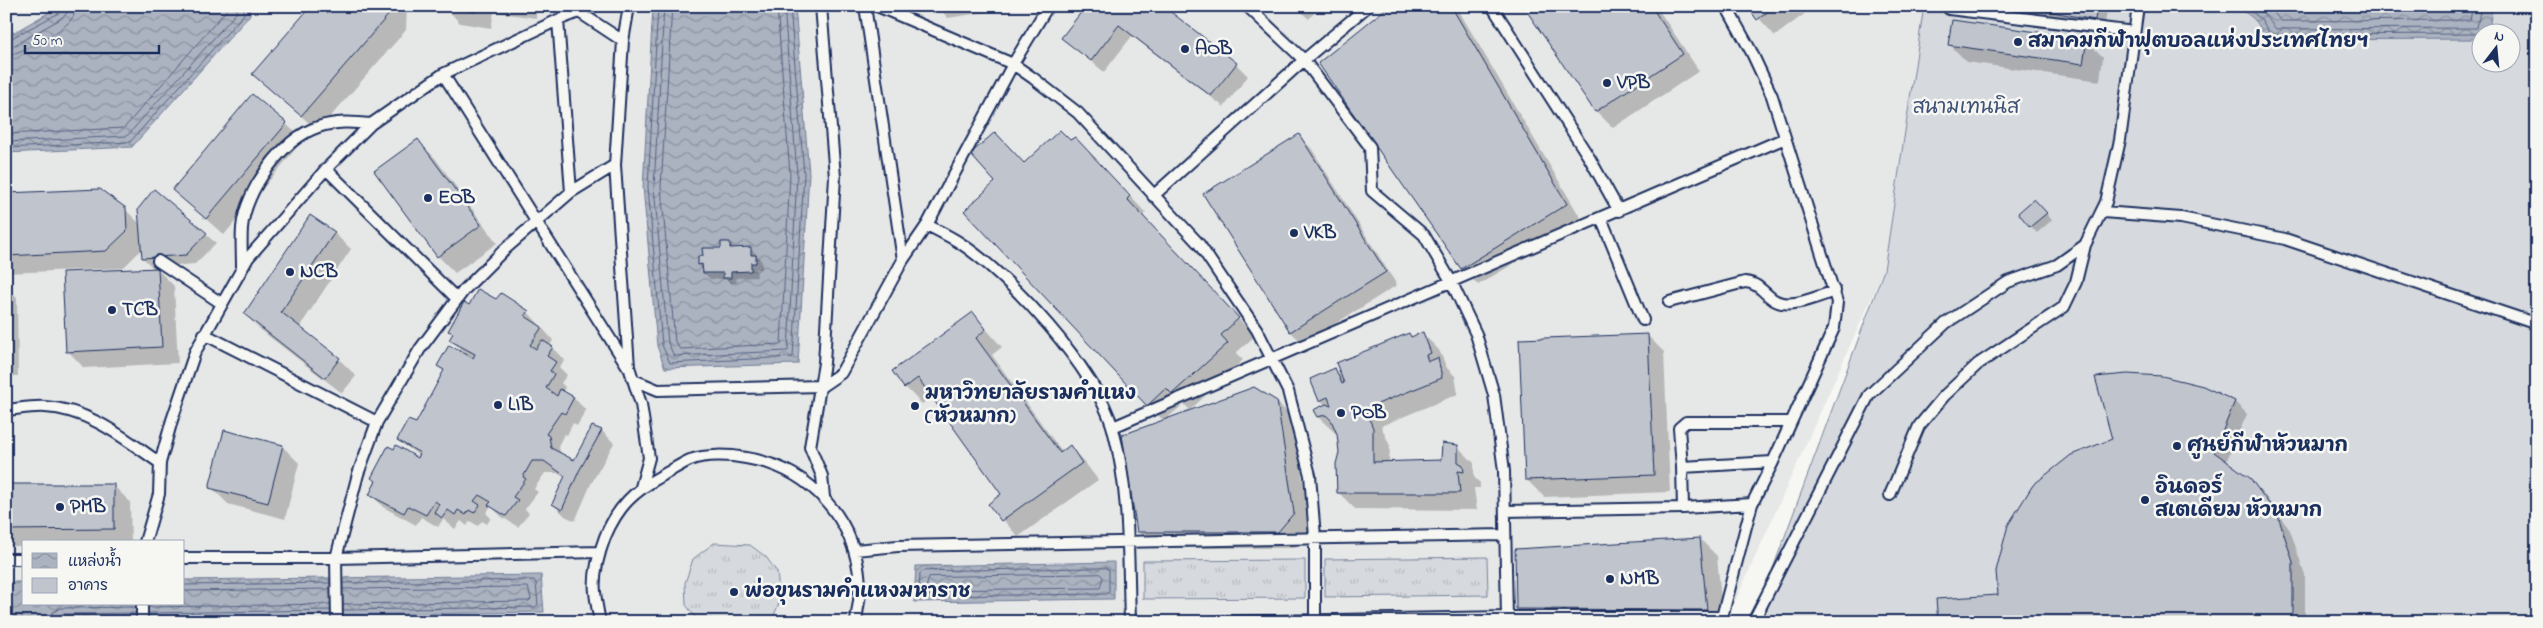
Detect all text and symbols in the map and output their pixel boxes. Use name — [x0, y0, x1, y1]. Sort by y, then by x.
scale bar — [25, 22, 159, 54]
north arrow — [2470, 22, 2520, 72]
text: N — [2492, 26, 2507, 48]
place label: สมาคมกีฬาฟุตบอลแห่งประเทศไทยฯ — [2028, 27, 2369, 57]
text: 50 m — [32, 30, 63, 52]
place label: AOB — [1195, 35, 1233, 64]
marker: สมาคมกีฬาฟุตบอลแห่งประเทศไทยฯ — [2012, 36, 2024, 48]
marker: AOB — [1179, 43, 1191, 55]
place label: VPB — [1616, 69, 1651, 98]
marker: VPB — [1601, 77, 1613, 89]
park label: สนามเทนนิส — [1913, 94, 2021, 123]
place label: EOB — [438, 184, 476, 213]
marker: EOB — [422, 192, 434, 204]
place label: VKB — [1303, 219, 1337, 248]
marker: VKB — [1288, 227, 1300, 239]
place label: NCB — [300, 258, 338, 287]
marker: NCB — [284, 266, 296, 278]
place label: TCB — [122, 296, 158, 325]
marker: TCB — [106, 304, 118, 316]
place label: มหาวิทยาลัยรามคำแหง (หัวหมาก) — [925, 379, 1136, 432]
place label: LIB — [508, 391, 534, 420]
marker: LIB — [492, 399, 504, 411]
place label: POB — [1351, 399, 1387, 428]
marker: มหาวิทยาลัยรามคำแหง (หัวหมาก) — [909, 400, 921, 412]
marker: POB — [1335, 407, 1347, 419]
place label: ศูนย์กีฬาหัวหมาก — [2187, 431, 2348, 461]
marker: ศูนย์กีฬาหัวหมาก — [2171, 440, 2183, 452]
place label: อินดอร์ สเตเดียม หัวหมาก — [2155, 473, 2322, 526]
place label: PMB — [70, 493, 107, 522]
marker: อินดอร์ สเตเดียม หัวหมาก — [2139, 494, 2151, 506]
marker: PMB — [54, 501, 66, 513]
legend — [22, 540, 185, 606]
text: แหล่งน้ำ — [68, 547, 122, 573]
place label: NMB — [1620, 565, 1660, 594]
marker: NMB — [1604, 573, 1616, 585]
text: อาคาร — [68, 575, 108, 597]
place label: พ่อขุนรามคำแหงมหาราช — [744, 577, 971, 607]
marker: พ่อขุนรามคำแหงมหาราช — [728, 586, 740, 598]

